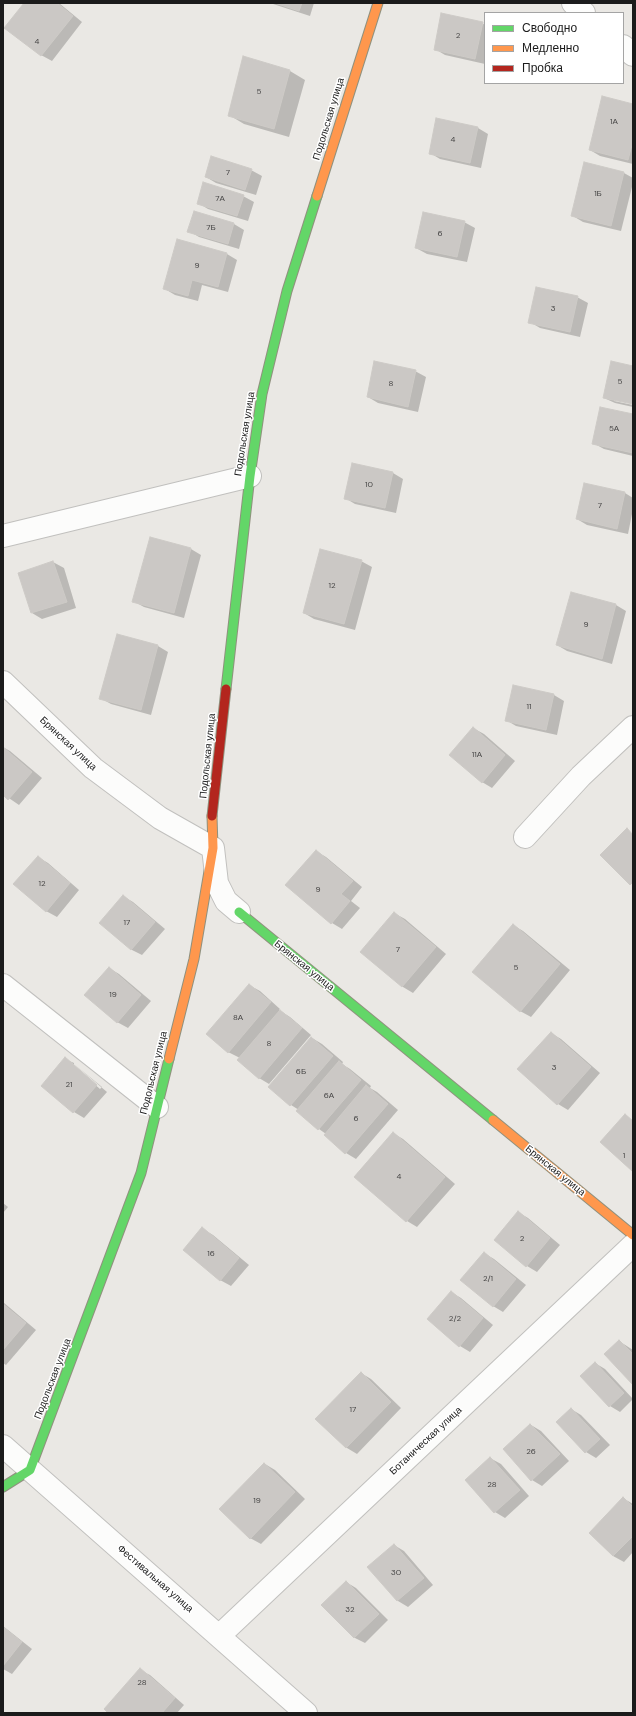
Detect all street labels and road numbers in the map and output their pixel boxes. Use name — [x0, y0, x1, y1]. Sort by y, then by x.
street label: Подольская улица — [311, 76, 347, 162]
street label: Подольская улица — [232, 391, 258, 477]
street label: Подольская улица — [198, 713, 218, 799]
street label: Брянская улица — [37, 714, 99, 774]
street label: Брянская улица — [272, 938, 336, 994]
street label: Подольская улица — [138, 1030, 170, 1116]
street label: Брянская улица — [523, 1143, 587, 1199]
street label: Подольская улица — [32, 1337, 74, 1421]
street label: Ботаническая улица — [387, 1404, 465, 1478]
street label: Фестивальная улица — [115, 1543, 195, 1615]

